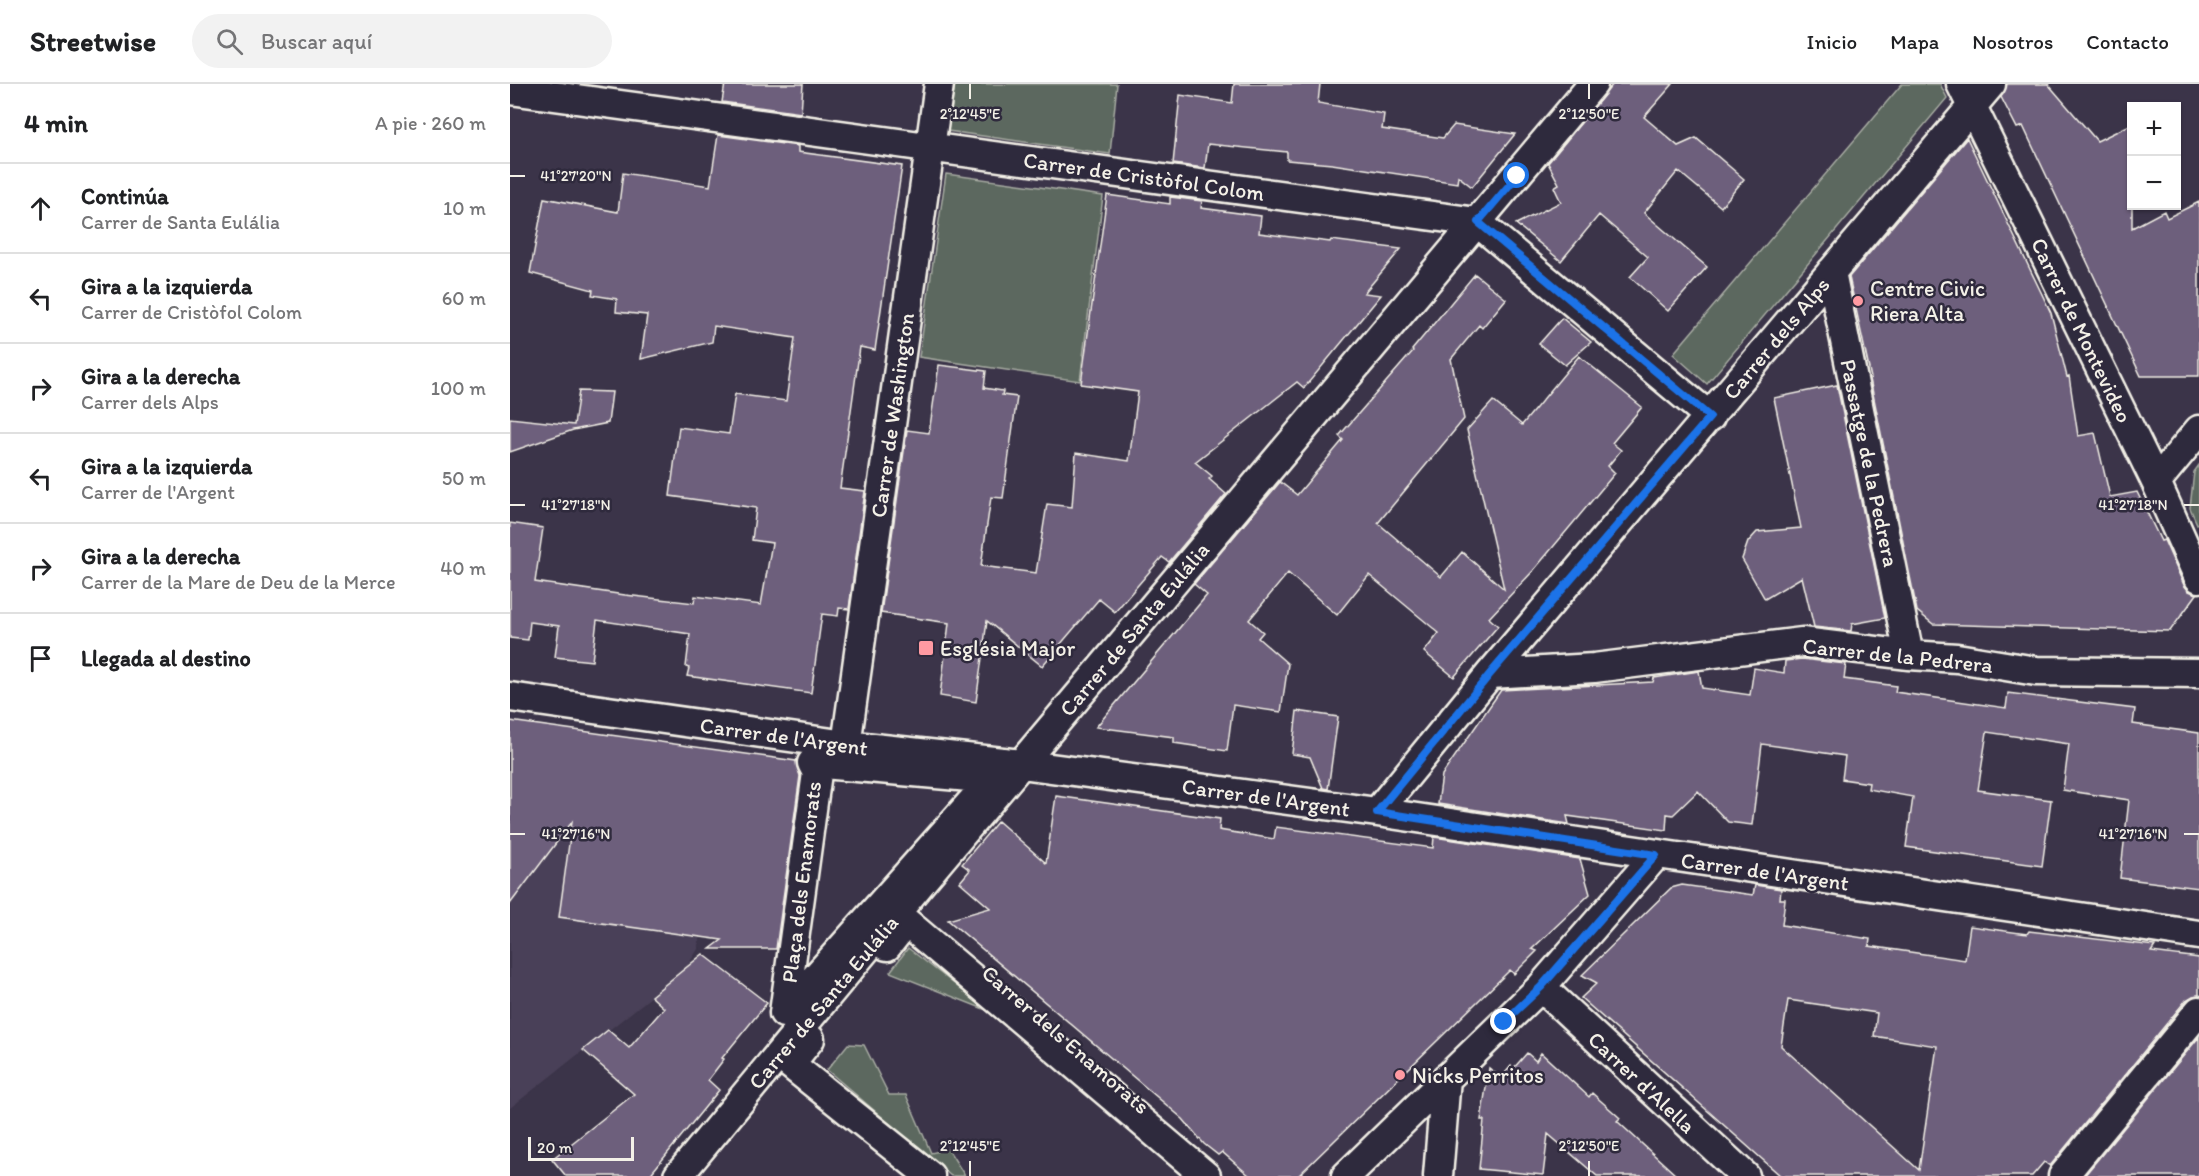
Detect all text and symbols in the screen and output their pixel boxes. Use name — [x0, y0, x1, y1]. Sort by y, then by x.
search box — [192, 14, 612, 68]
text: Streetwise — [30, 24, 156, 58]
icon: search — [213, 25, 246, 58]
text: Buscar aquí — [261, 28, 372, 55]
text: Inicio — [1807, 29, 1857, 54]
text: Mapa — [1890, 29, 1939, 54]
text: Nosotros — [1972, 29, 2053, 54]
text: Contacto — [2086, 29, 2169, 54]
map controls — [2127, 102, 2181, 210]
button: + — [2127, 102, 2181, 156]
text: 2°12'45"E — [940, 105, 1000, 123]
text: 2°12'50"E — [1559, 105, 1619, 123]
text: 4 min — [24, 107, 88, 139]
text: A pie · 260 m — [375, 111, 486, 135]
street label: Carrer de Cristòfol Colom — [1022, 146, 1266, 207]
button: − — [2127, 156, 2181, 210]
route start — [1503, 162, 1529, 188]
text: 41°27'20"N — [540, 167, 612, 185]
text: Continúa — [81, 183, 169, 210]
icon: ahead — [24, 192, 57, 225]
text: 10 m — [443, 196, 486, 220]
text: Carrer de Santa Eulália — [81, 210, 280, 234]
street label: Carrer de Montevideo — [2025, 233, 2138, 427]
street label: Carrer dels Alps — [1717, 272, 1835, 405]
text: Gira a la izquierda — [81, 273, 252, 300]
place label: Centre Civic Riera Alta — [1870, 275, 1985, 327]
icon: left — [24, 282, 57, 315]
text: 60 m — [442, 286, 486, 310]
marker: Centre Civic Riera Alta — [1851, 294, 1865, 308]
text: Carrer de Cristòfol Colom — [81, 300, 302, 324]
street label: Carrer de Washington — [865, 310, 920, 519]
street label: Passatge de la Pedrera — [1834, 357, 1905, 570]
text: Gira a la derecha — [81, 363, 240, 390]
icon: right — [24, 372, 57, 405]
text: 100 m — [431, 376, 486, 400]
text: Carrer dels Alps — [81, 390, 219, 414]
text: Gira a la izquierda — [81, 453, 252, 480]
icon: left — [24, 462, 57, 495]
text: 50 m — [442, 466, 486, 490]
text: Carrer de l'Argent — [81, 480, 235, 504]
text: 41°27'18"N — [541, 496, 611, 514]
text: 41°27'18"N — [2098, 496, 2168, 514]
street label: Carrer de Santa Eulália — [1054, 537, 1215, 722]
text: Gira a la derecha — [81, 543, 240, 570]
icon: right — [24, 552, 57, 585]
text: 40 m — [440, 556, 486, 580]
text: Carrer de la Mare de Deu de la Merce — [81, 570, 396, 594]
street label: Carrer de la Pedrera — [1801, 632, 1995, 679]
place label: Església Major — [940, 635, 1075, 662]
marker: Església Major — [917, 639, 935, 657]
icon: arrive — [24, 642, 57, 675]
text: Llegada al destino — [81, 645, 251, 672]
street label: Carrer de l'Argent — [698, 711, 870, 762]
street label: Carrer de l'Argent — [1180, 772, 1352, 823]
street label: Plaça dels Enamorats — [776, 780, 827, 984]
text: 41°27'16"N — [541, 825, 611, 843]
text: 41°27'16"N — [2098, 825, 2168, 843]
street label: Carrer de l'Argent — [1679, 846, 1851, 897]
street label: Carrer de Santa Eulália — [743, 910, 904, 1095]
street label: Carrer dels Enamorats — [976, 959, 1155, 1120]
route end — [1490, 1008, 1516, 1034]
street label: Carrer d'Alella — [1582, 1026, 1701, 1139]
place label: Nicks Perritos — [1412, 1062, 1544, 1089]
marker: Nicks Perritos — [1393, 1068, 1407, 1082]
scale bar — [528, 1134, 634, 1162]
text: 2°12'45"E — [940, 1137, 1000, 1155]
text: 2°12'50"E — [1559, 1137, 1619, 1155]
text: 20 m — [537, 1138, 572, 1157]

